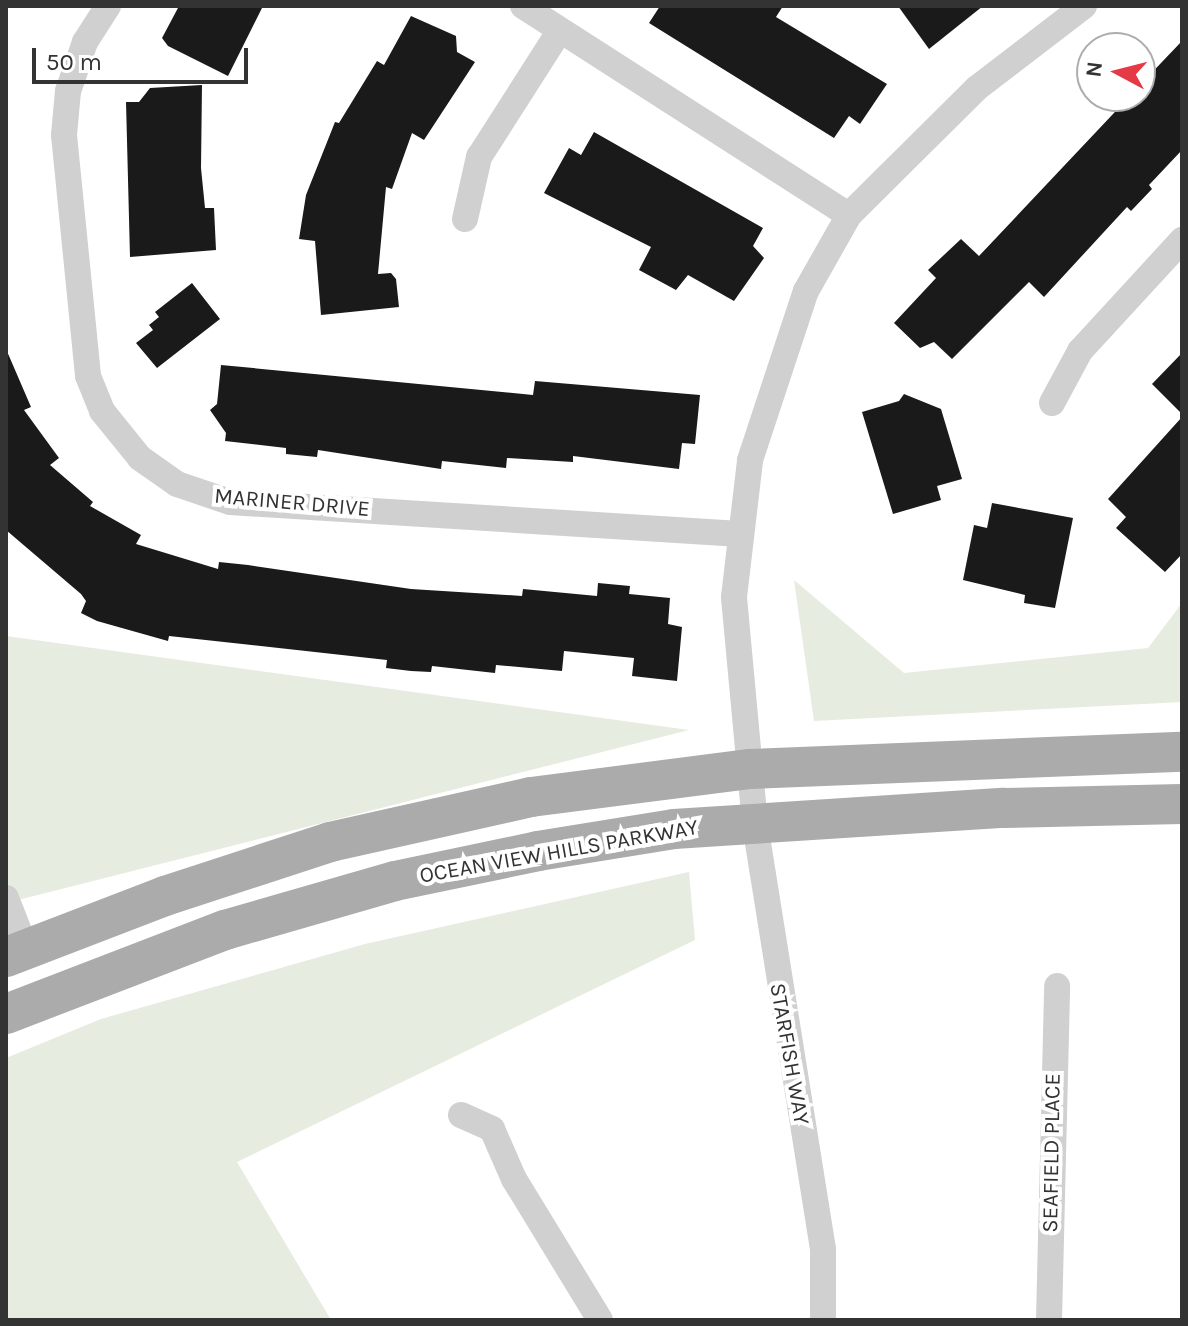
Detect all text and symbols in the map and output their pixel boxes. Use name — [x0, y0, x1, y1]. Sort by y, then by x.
scale bar — [36, 32, 252, 82]
north arrow — [1076, 32, 1156, 112]
text: 50 m — [46, 48, 102, 76]
text: N — [1080, 60, 1108, 79]
street label: MARINER DRIVE — [213, 483, 371, 523]
street label: OCEAN VIEW HILLS PARKWAY — [418, 814, 700, 890]
street label: STARFISH WAY — [764, 981, 814, 1127]
street label: SEAFIELD PLACE — [1037, 1073, 1067, 1233]

